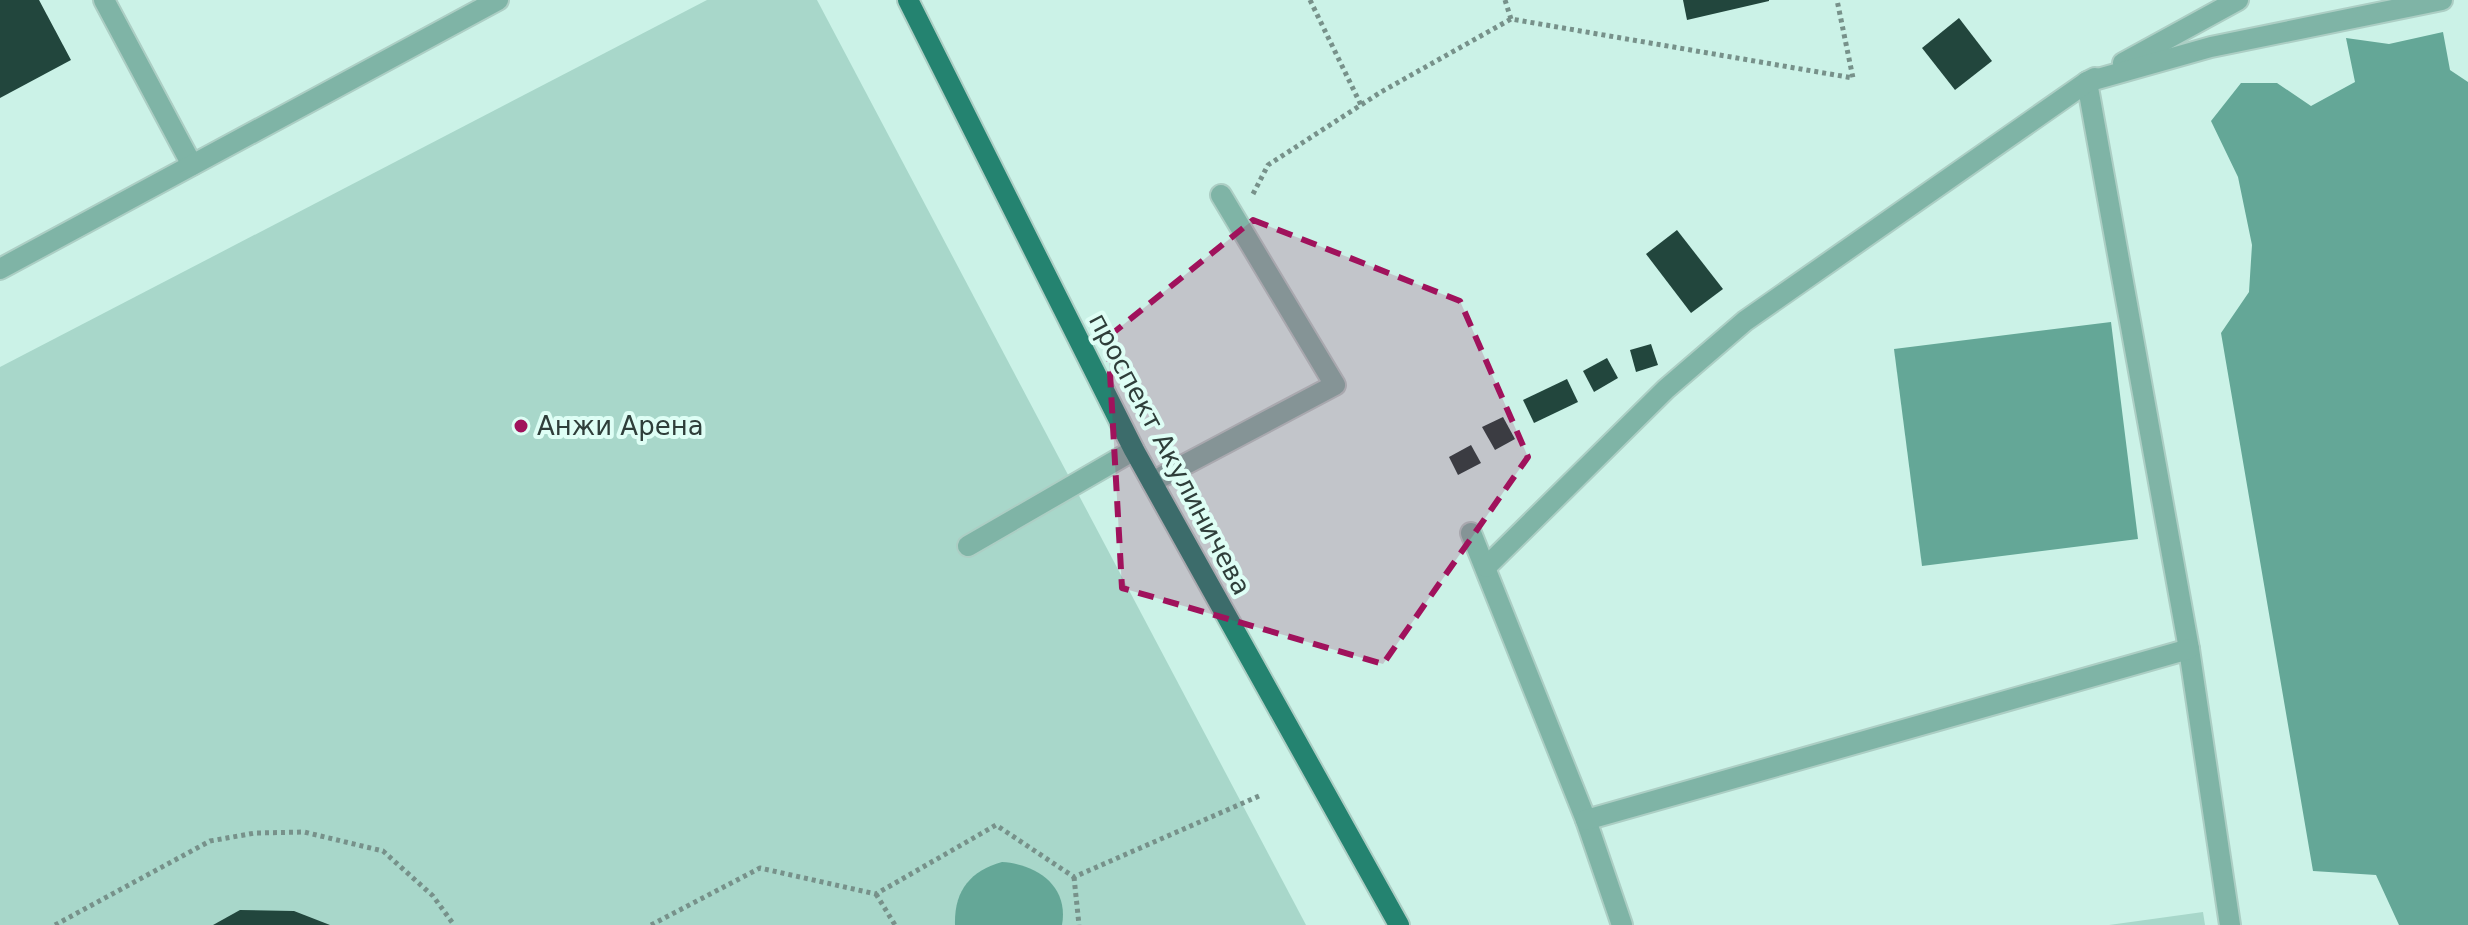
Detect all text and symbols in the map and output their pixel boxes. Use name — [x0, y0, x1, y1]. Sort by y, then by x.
street label: проспект Акулиничева — [1083, 308, 1257, 600]
place label: Анжи Арена — [537, 411, 704, 441]
marker: Анжи Арена — [512, 417, 530, 435]

